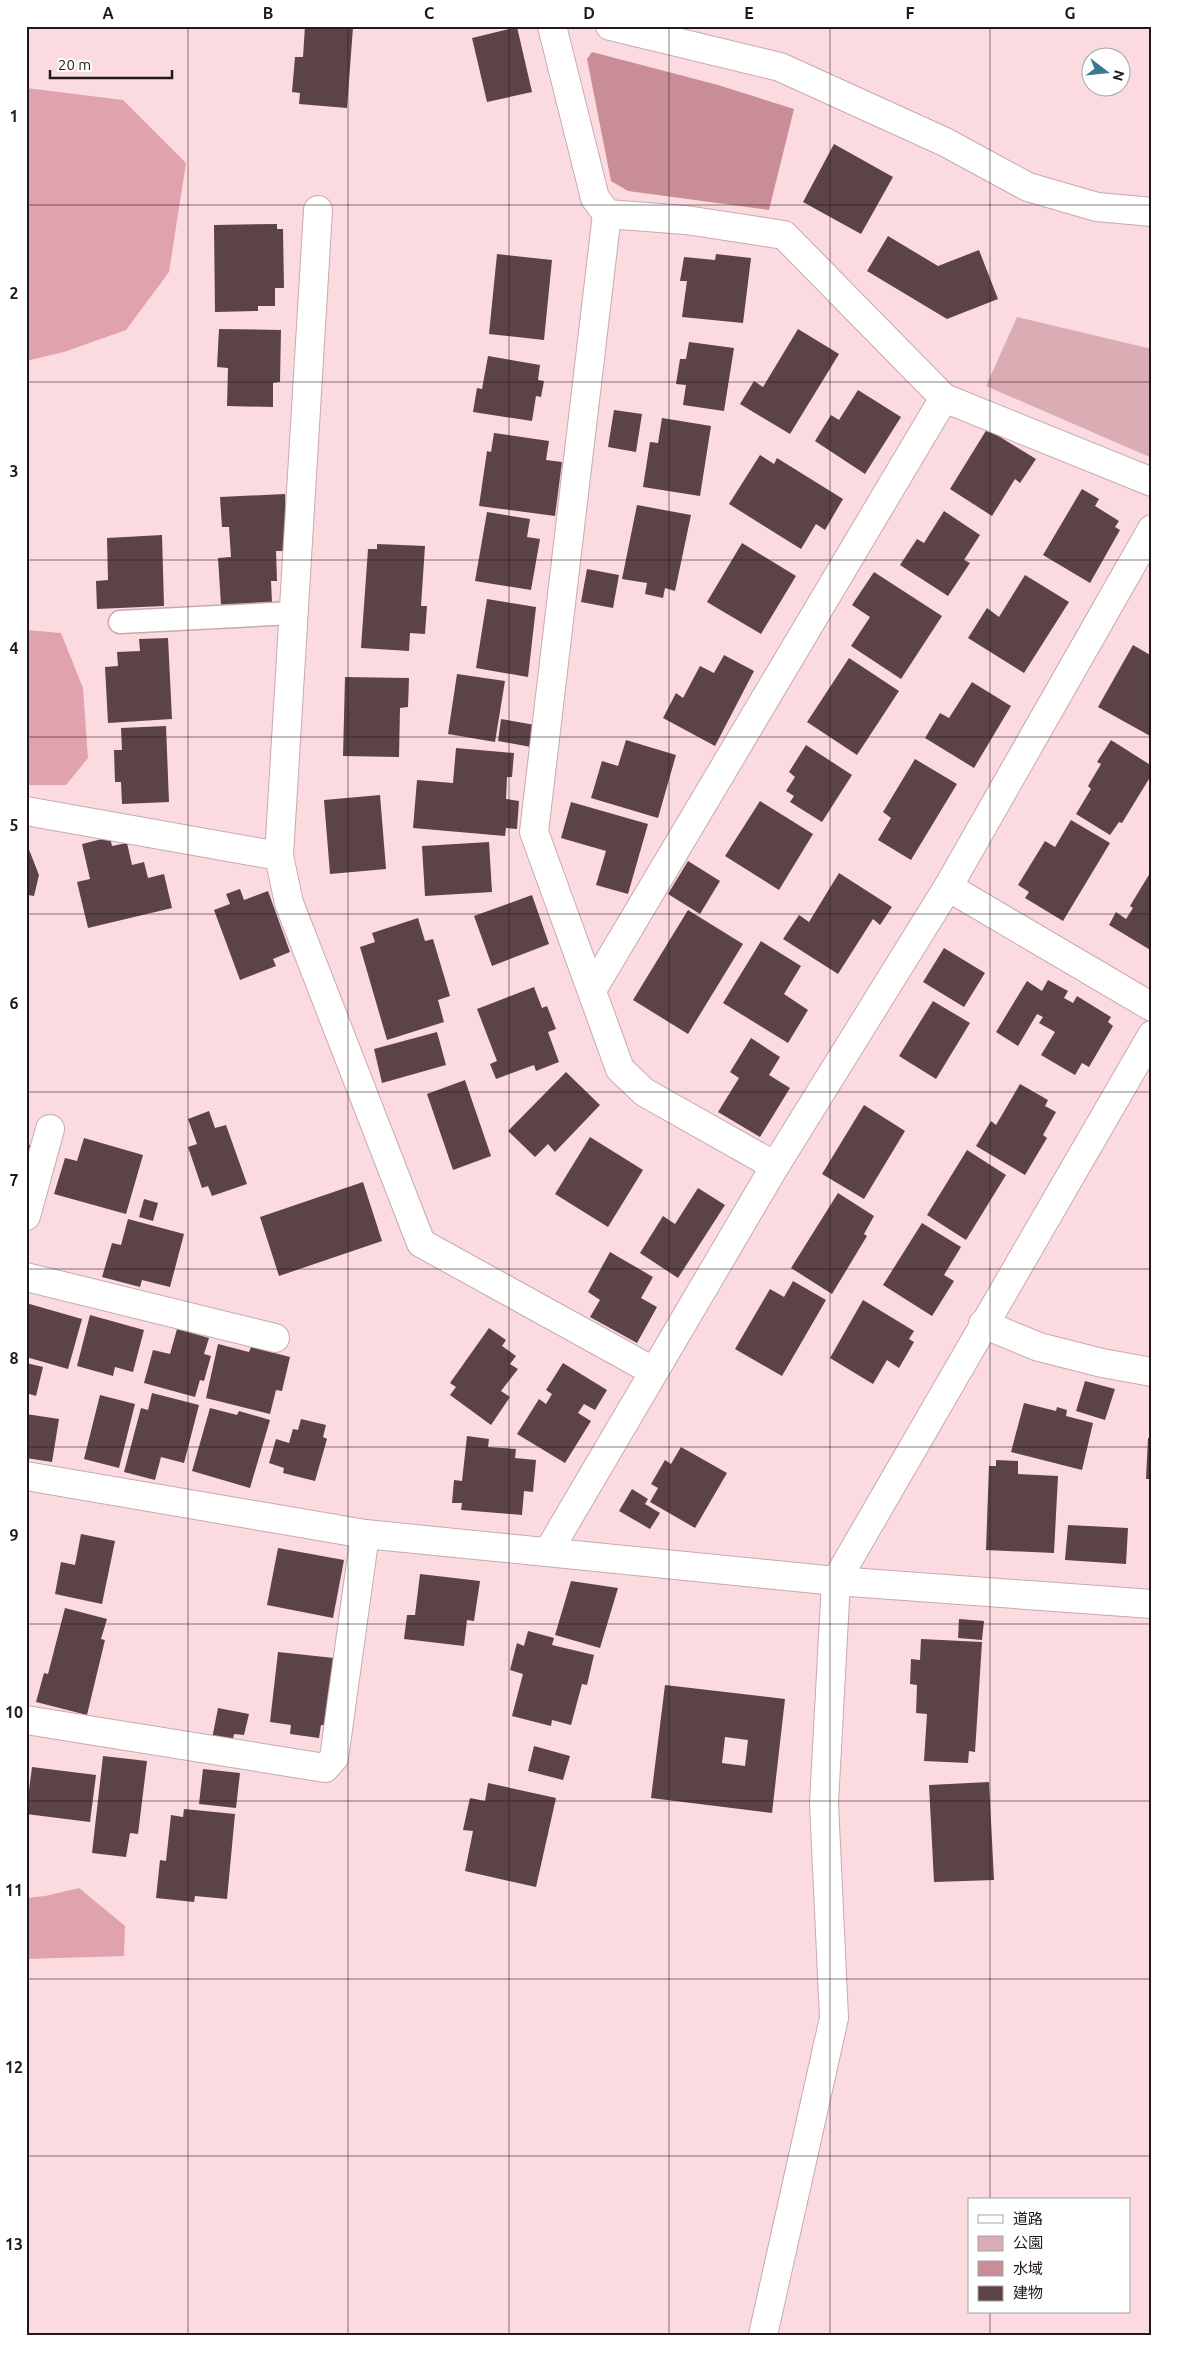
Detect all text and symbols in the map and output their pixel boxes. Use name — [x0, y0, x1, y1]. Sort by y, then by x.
text: A — [102, 4, 114, 22]
text: B — [263, 4, 273, 22]
text: C — [424, 4, 434, 22]
text: D — [583, 4, 595, 22]
text: E — [744, 4, 754, 22]
text: F — [906, 4, 915, 22]
text: G — [1064, 4, 1076, 22]
scale bar — [50, 48, 172, 80]
north arrow — [1080, 48, 1130, 98]
text: 20 m — [58, 56, 91, 73]
text: N — [1109, 68, 1128, 83]
text: 1 — [9, 107, 19, 125]
text: 2 — [9, 284, 19, 302]
text: 3 — [9, 462, 19, 480]
text: 4 — [9, 639, 19, 657]
text: 5 — [9, 816, 19, 834]
text: 6 — [9, 994, 19, 1012]
text: 7 — [9, 1171, 19, 1189]
text: 8 — [9, 1349, 19, 1367]
text: 9 — [9, 1526, 19, 1544]
text: 10 — [5, 1703, 23, 1721]
text: 11 — [5, 1881, 23, 1899]
text: 12 — [5, 2058, 23, 2076]
legend — [968, 2198, 1130, 2314]
text: 道路 — [1013, 2210, 1043, 2227]
text: 公園 — [1013, 2234, 1043, 2251]
text: 13 — [5, 2235, 23, 2253]
text: 水域 — [1013, 2260, 1043, 2277]
text: 建物 — [1013, 2284, 1043, 2301]

